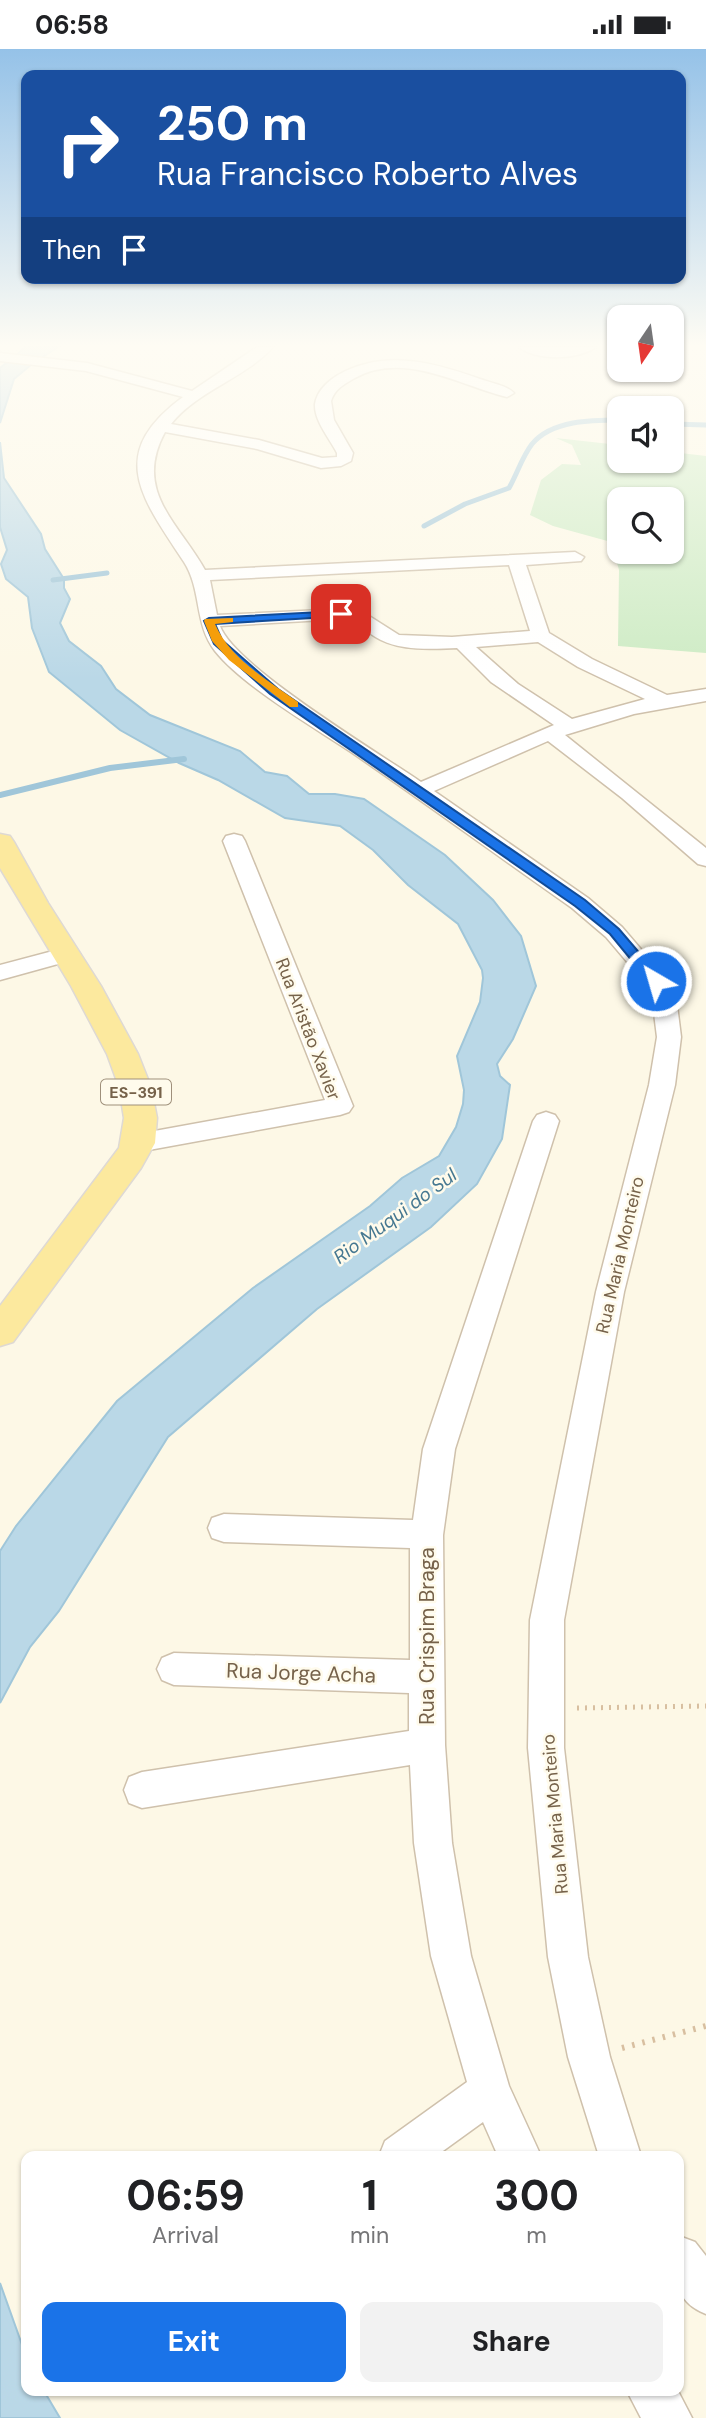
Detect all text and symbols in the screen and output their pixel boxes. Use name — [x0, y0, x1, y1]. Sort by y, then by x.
text: 06:58 — [35, 8, 109, 42]
text: 250 m — [157, 91, 308, 155]
icon: right — [42, 98, 133, 189]
text: Rua Francisco Roberto Alves — [157, 153, 578, 195]
icon: arrive — [115, 231, 153, 269]
text: Then — [42, 233, 101, 267]
north arrow — [607, 305, 684, 381]
map controls — [607, 305, 684, 564]
button: sound — [607, 396, 684, 473]
button: search — [607, 487, 684, 564]
pin — [311, 584, 371, 644]
icon: arrive — [322, 595, 360, 633]
position arrow — [619, 944, 693, 1018]
street label: Rua Aristão Xavier — [270, 955, 346, 1104]
road number: ES-391 — [101, 1079, 171, 1105]
water label: Rio Muqui do Sul — [328, 1162, 462, 1269]
street label: Rua Maria Monteiro — [590, 1174, 650, 1336]
street label: Rua Crispim Braga — [413, 1547, 441, 1725]
street label: Rua Jorge Acha — [226, 1656, 376, 1690]
street label: Rua Maria Monteiro — [536, 1733, 574, 1895]
text: 06:59 — [126, 2168, 245, 2223]
text: 1 — [362, 2168, 377, 2223]
text: 300 — [494, 2168, 579, 2223]
text: Arrival — [152, 2220, 219, 2250]
text: min — [350, 2220, 389, 2250]
text: m — [526, 2220, 547, 2250]
button: Exit — [42, 2302, 346, 2382]
button: Share — [360, 2302, 663, 2382]

